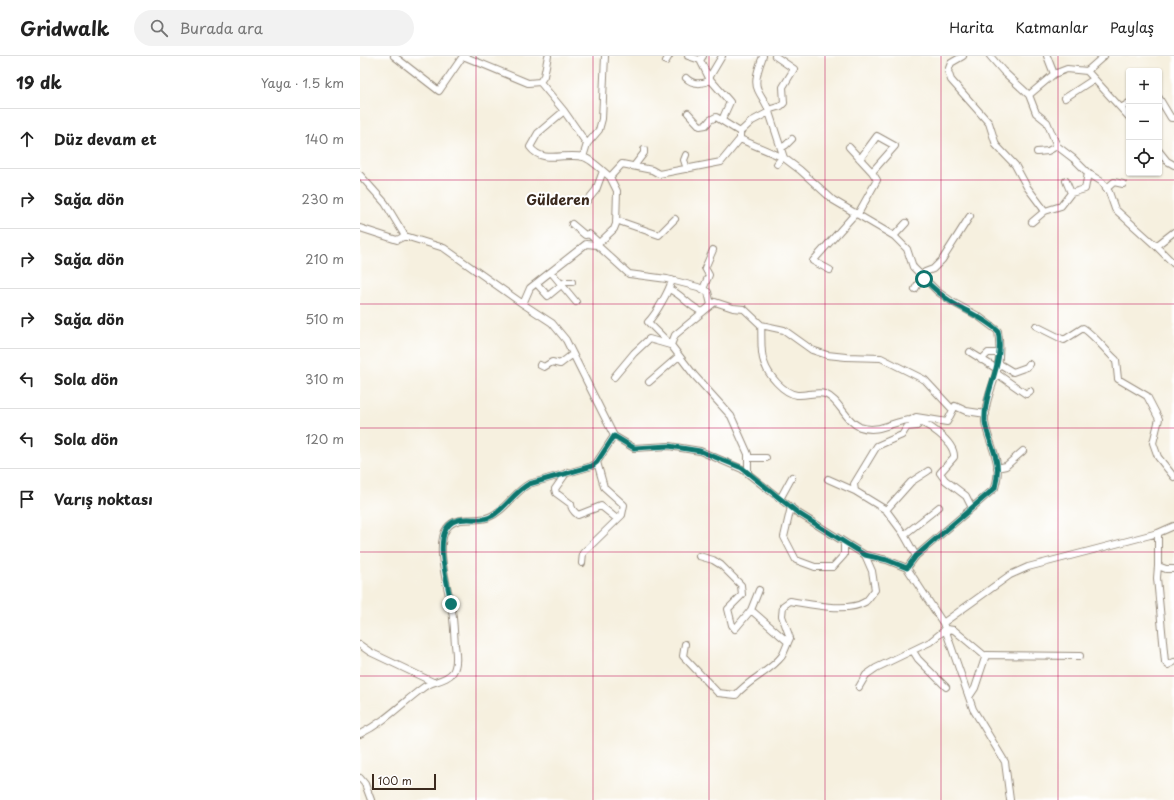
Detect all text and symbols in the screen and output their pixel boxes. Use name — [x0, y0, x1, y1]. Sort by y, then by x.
search box — [134, 10, 414, 46]
text: Gridwalk — [20, 14, 110, 42]
text: Burada ara — [180, 16, 263, 39]
icon: search — [148, 17, 170, 39]
text: Harita — [949, 17, 994, 38]
text: Katmanlar — [1016, 17, 1088, 38]
text: Paylaş — [1110, 17, 1154, 38]
map controls — [1126, 68, 1162, 176]
button: + — [1126, 68, 1162, 104]
text: 19 dk — [16, 69, 62, 95]
text: Yaya · 1.5 km — [261, 73, 344, 92]
button: − — [1126, 104, 1162, 140]
text: Düz devam et — [54, 127, 157, 150]
icon: ahead — [16, 128, 38, 150]
text: 140 m — [305, 129, 344, 148]
button: locate — [1126, 140, 1162, 176]
text: Sağa dön — [54, 187, 124, 210]
icon: right — [16, 188, 38, 210]
text: 230 m — [302, 189, 344, 208]
district label: Gülderen — [526, 189, 590, 210]
text: Sağa dön — [54, 247, 124, 270]
icon: right — [16, 248, 38, 270]
text: 210 m — [305, 249, 344, 268]
route start — [915, 270, 933, 288]
text: Sağa dön — [54, 307, 124, 330]
icon: right — [16, 308, 38, 330]
text: 510 m — [305, 309, 344, 328]
text: Sola dön — [54, 367, 118, 390]
icon: left — [16, 368, 38, 390]
text: 310 m — [305, 369, 344, 388]
text: Sola dön — [54, 427, 118, 450]
icon: left — [16, 428, 38, 450]
text: 120 m — [305, 429, 344, 448]
text: Varış noktası — [54, 487, 153, 510]
icon: arrive — [16, 488, 38, 510]
route end — [442, 595, 460, 613]
scale bar — [372, 772, 436, 791]
text: 100 m — [378, 772, 412, 789]

